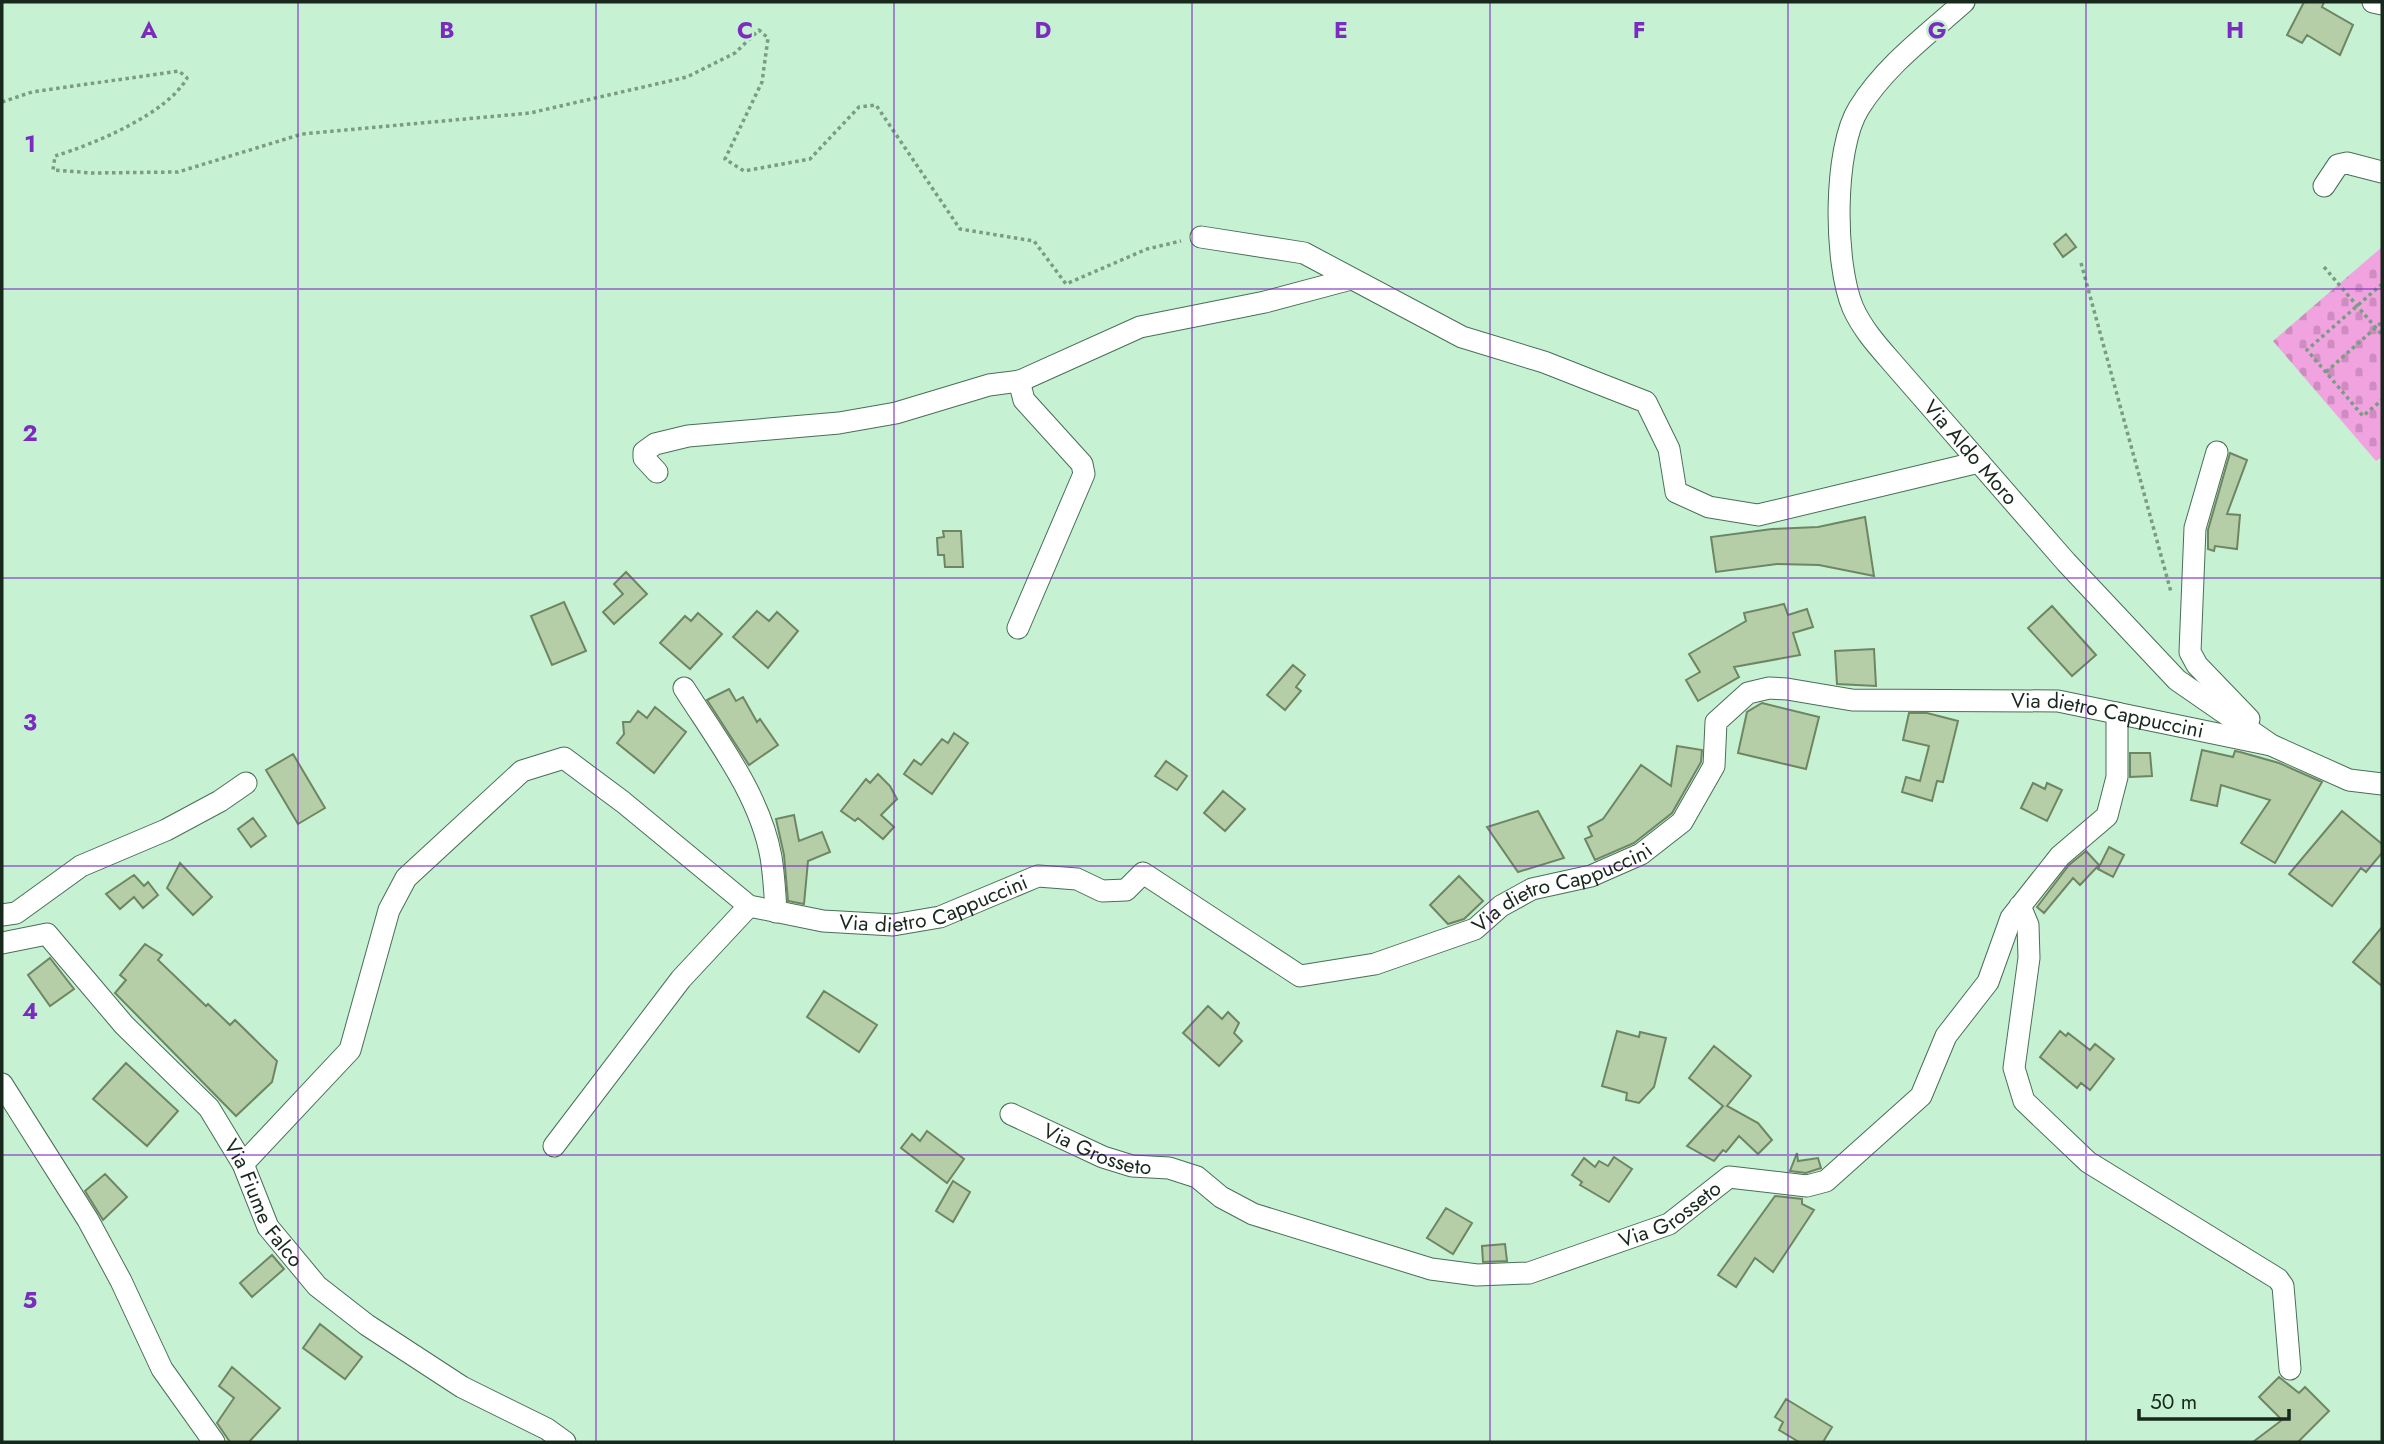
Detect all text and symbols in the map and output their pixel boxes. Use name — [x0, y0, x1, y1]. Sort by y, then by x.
text: A — [140, 13, 158, 47]
text: B — [439, 13, 455, 47]
text: C — [737, 13, 753, 47]
text: D — [1035, 13, 1052, 47]
text: E — [1334, 13, 1348, 47]
text: F — [1633, 13, 1645, 47]
text: G — [1928, 13, 1946, 47]
text: H — [2226, 13, 2244, 47]
text: 1 — [24, 127, 36, 161]
street label: Via Aldo Moro — [1916, 393, 2025, 512]
text: 2 — [22, 416, 38, 450]
street label: Via dietro Cappuccini — [2011, 686, 2206, 746]
text: 3 — [23, 705, 37, 739]
street label: Via dietro Cappuccini — [1465, 836, 1659, 940]
street label: Via dietro Cappuccini — [838, 867, 1032, 940]
text: 4 — [22, 994, 38, 1028]
street label: Via Grosseto — [1038, 1116, 1152, 1182]
street label: Via Fiume Falco — [216, 1133, 310, 1274]
street label: Via Grosseto — [1615, 1174, 1727, 1255]
text: 5 — [23, 1283, 37, 1317]
scale bar — [2139, 1378, 2290, 1422]
text: 50 m — [2150, 1387, 2197, 1417]

